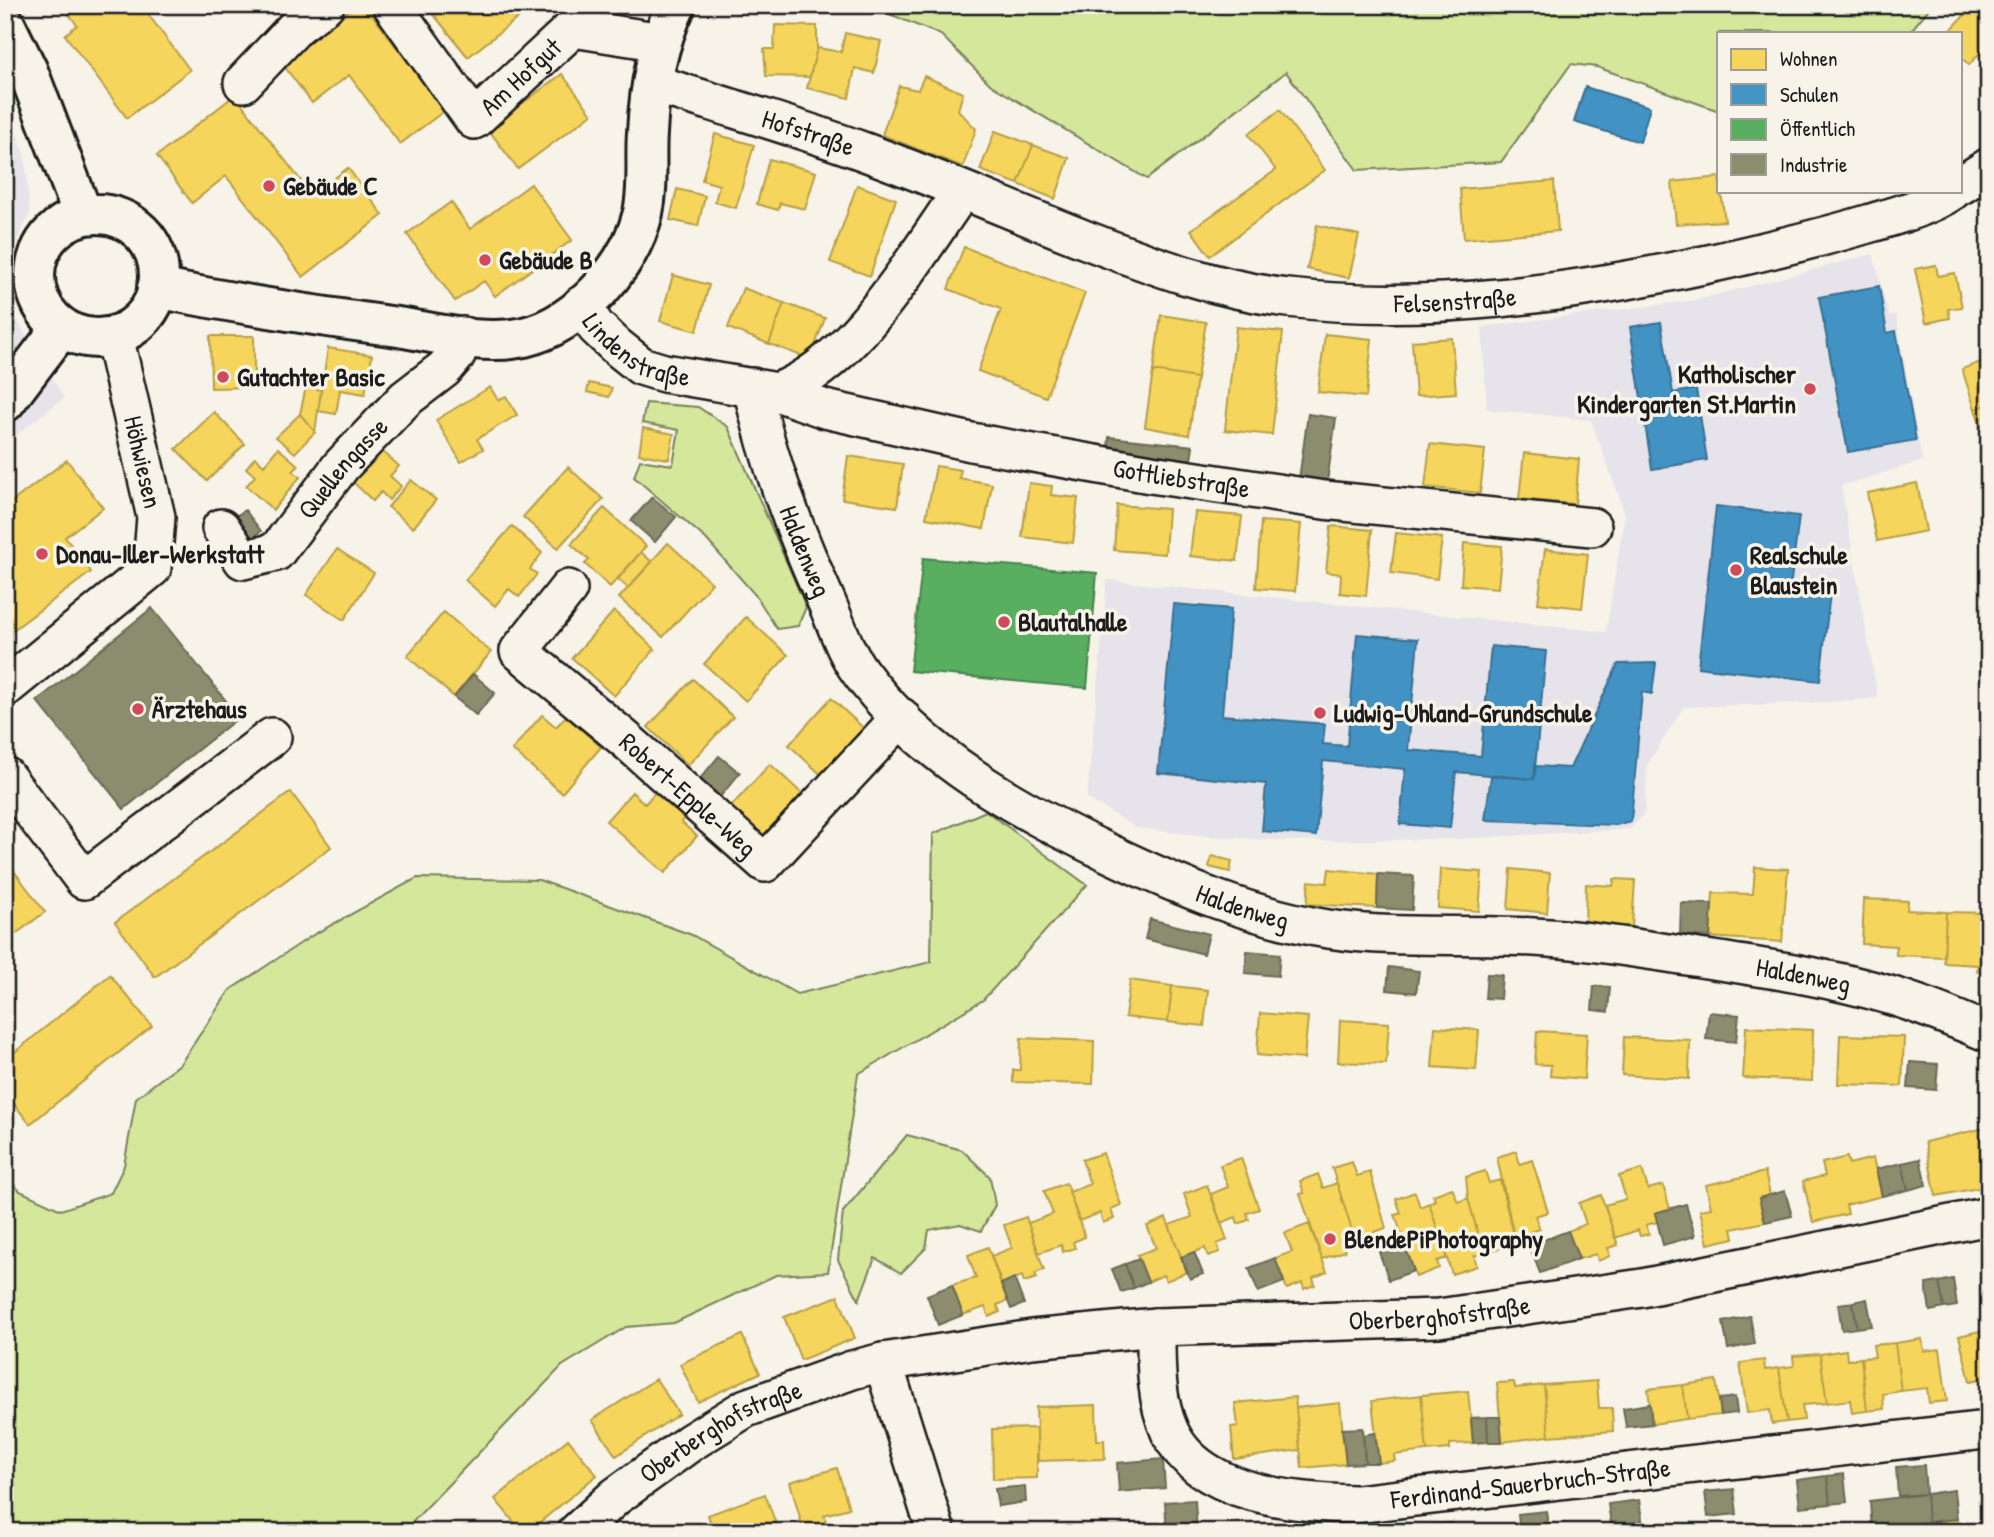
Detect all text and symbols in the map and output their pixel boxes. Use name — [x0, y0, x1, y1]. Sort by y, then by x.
street label: Am Hofgut — [472, 29, 569, 123]
legend — [1717, 32, 1962, 192]
text: Wohnen — [1780, 44, 1838, 73]
text: Schulen — [1780, 80, 1838, 109]
street label: Hofstraße — [758, 101, 860, 164]
text: Öffentlich — [1780, 114, 1855, 143]
text: Industrie — [1780, 150, 1847, 179]
place label: Gebäude C — [283, 168, 378, 203]
marker: Gebäude C — [261, 178, 277, 194]
place label: Gebäude B — [499, 242, 593, 277]
marker: Gebäude B — [477, 252, 493, 268]
street label: Felsenstraße — [1393, 278, 1518, 321]
street label: Lindenstraße — [575, 306, 693, 394]
place label: Katholischer Kindergarten St.Martin — [1577, 356, 1797, 422]
place label: Gutachter Basic — [237, 359, 386, 394]
marker: Gutachter Basic — [215, 369, 231, 385]
marker: Katholischer Kindergarten St.Martin — [1802, 381, 1818, 397]
street label: Quellengasse — [289, 409, 395, 526]
street label: Höhwiesen — [116, 412, 171, 512]
street label: Gottliebstraße — [1110, 450, 1252, 506]
street label: Haldenweg — [772, 501, 840, 602]
place label: Donau-Iller-Werkstatt — [56, 536, 265, 571]
place label: Realschule Blaustein — [1750, 537, 1849, 602]
marker: Donau-Iller-Werkstatt — [34, 546, 50, 562]
marker: Realschule Blaustein — [1728, 562, 1744, 578]
place label: Blautalhalle — [1018, 604, 1128, 639]
marker: Blautalhalle — [996, 614, 1012, 630]
place label: Ärztehaus — [152, 691, 247, 726]
place label: Ludwig-Uhland-Grundschule — [1334, 695, 1593, 731]
marker: Ärztehaus — [130, 701, 146, 717]
marker: Ludwig-Uhland-Grundschule — [1312, 705, 1328, 721]
street label: Robert-Epple-Weg — [612, 724, 764, 865]
street label: Haldenweg — [1191, 875, 1292, 938]
street label: Haldenweg — [1754, 949, 1854, 1001]
place label: BlendePiPhotography — [1344, 1221, 1543, 1257]
marker: BlendePiPhotography — [1322, 1231, 1338, 1247]
street label: Oberberghofstraße — [1348, 1287, 1532, 1338]
street label: Oberberghofstraße — [632, 1371, 806, 1491]
street label: Ferdinand-Sauerbruch-Straße — [1388, 1449, 1672, 1517]

